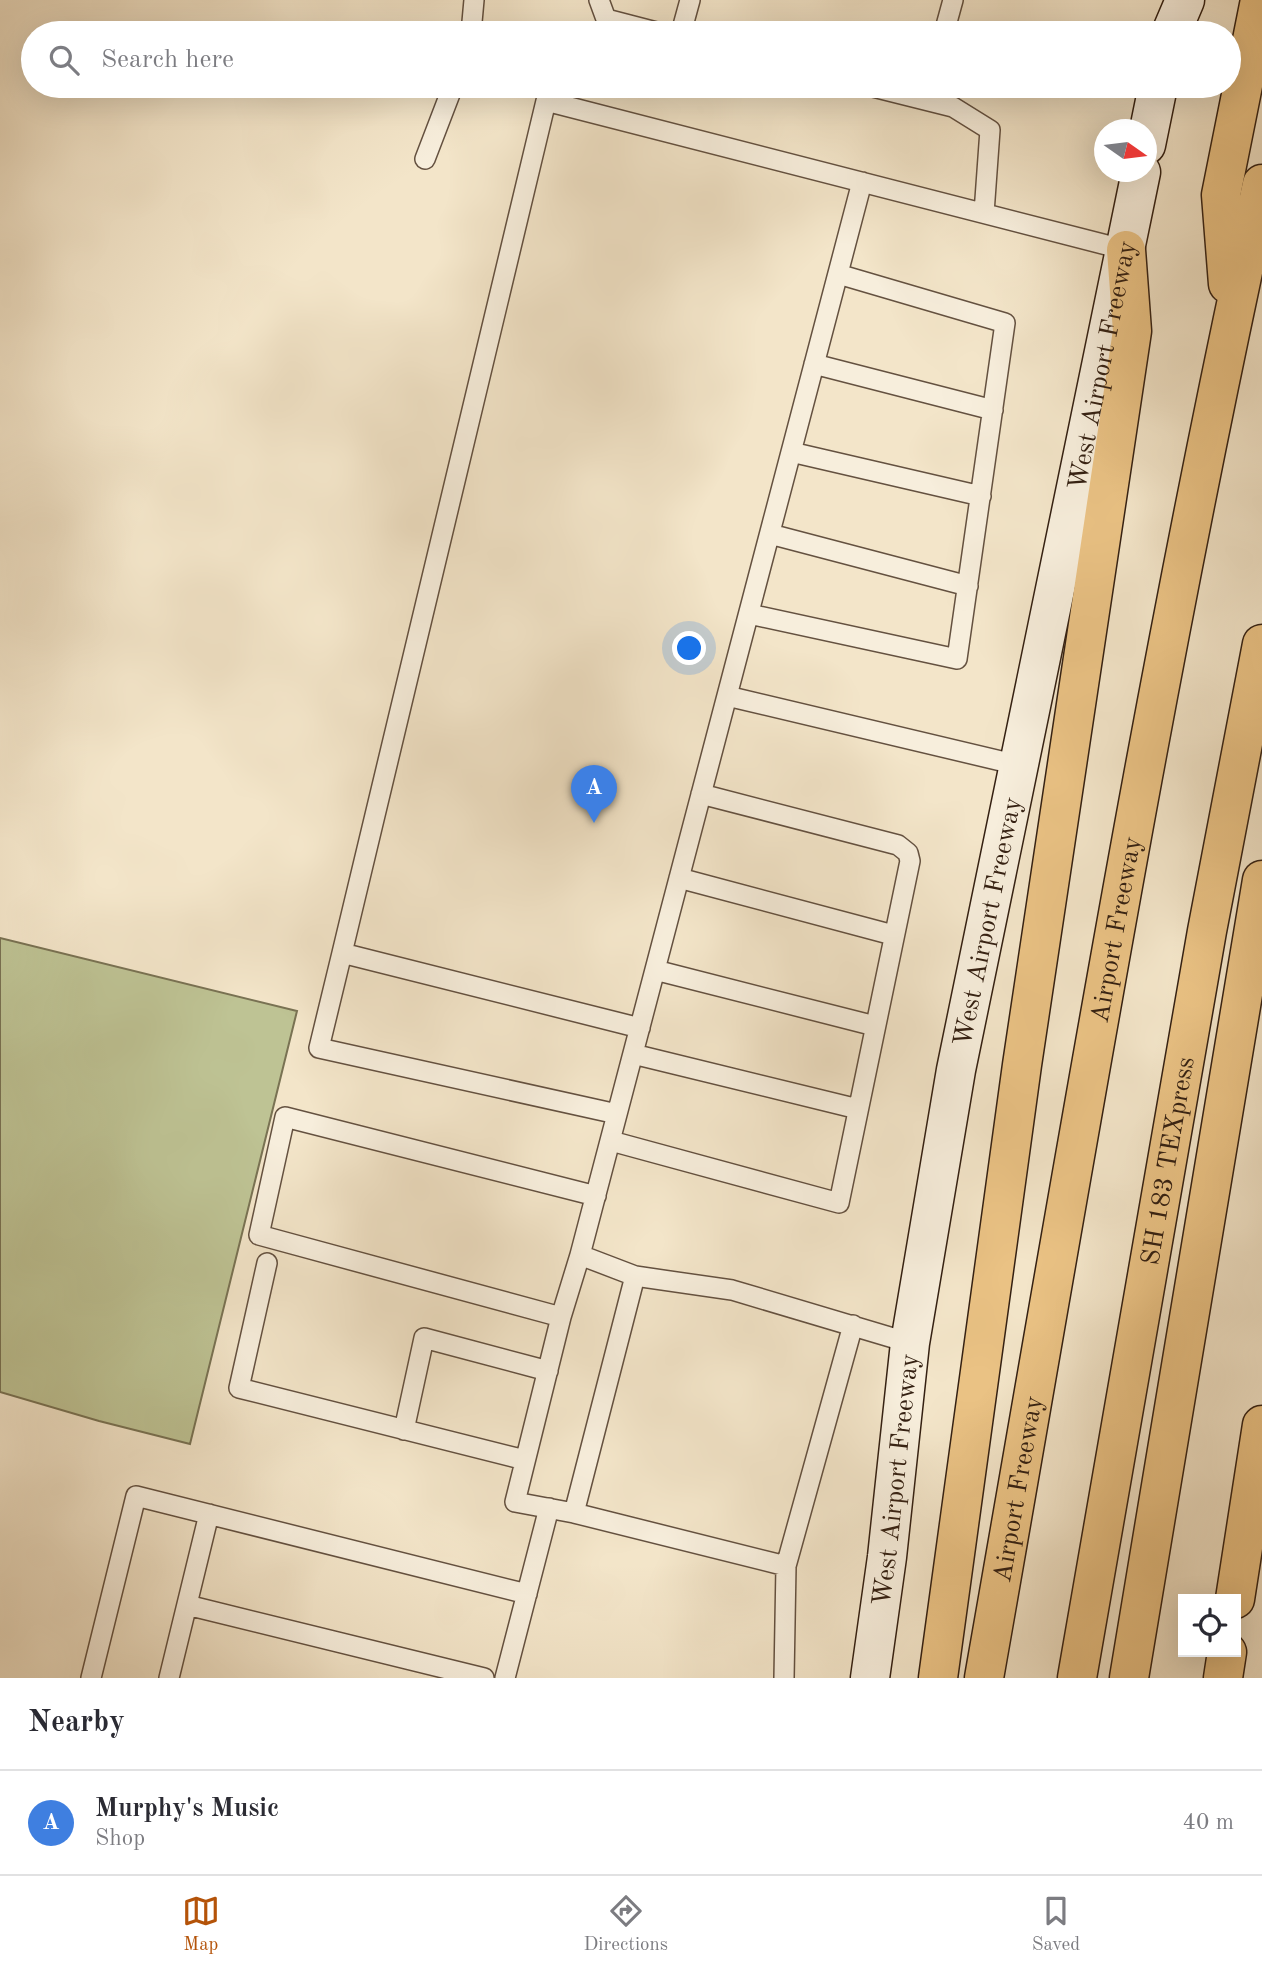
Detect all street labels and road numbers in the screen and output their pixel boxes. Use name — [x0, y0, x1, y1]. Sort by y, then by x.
street label: West Airport Freeway — [1065, 238, 1142, 492]
street label: West Airport Freeway — [950, 795, 1027, 1049]
street label: Airport Freeway — [1088, 834, 1147, 1025]
street label: SH 183 TEXpress — [1138, 1055, 1200, 1267]
street label: West Airport Freeway — [869, 1352, 924, 1608]
street label: Airport Freeway — [990, 1394, 1048, 1584]

